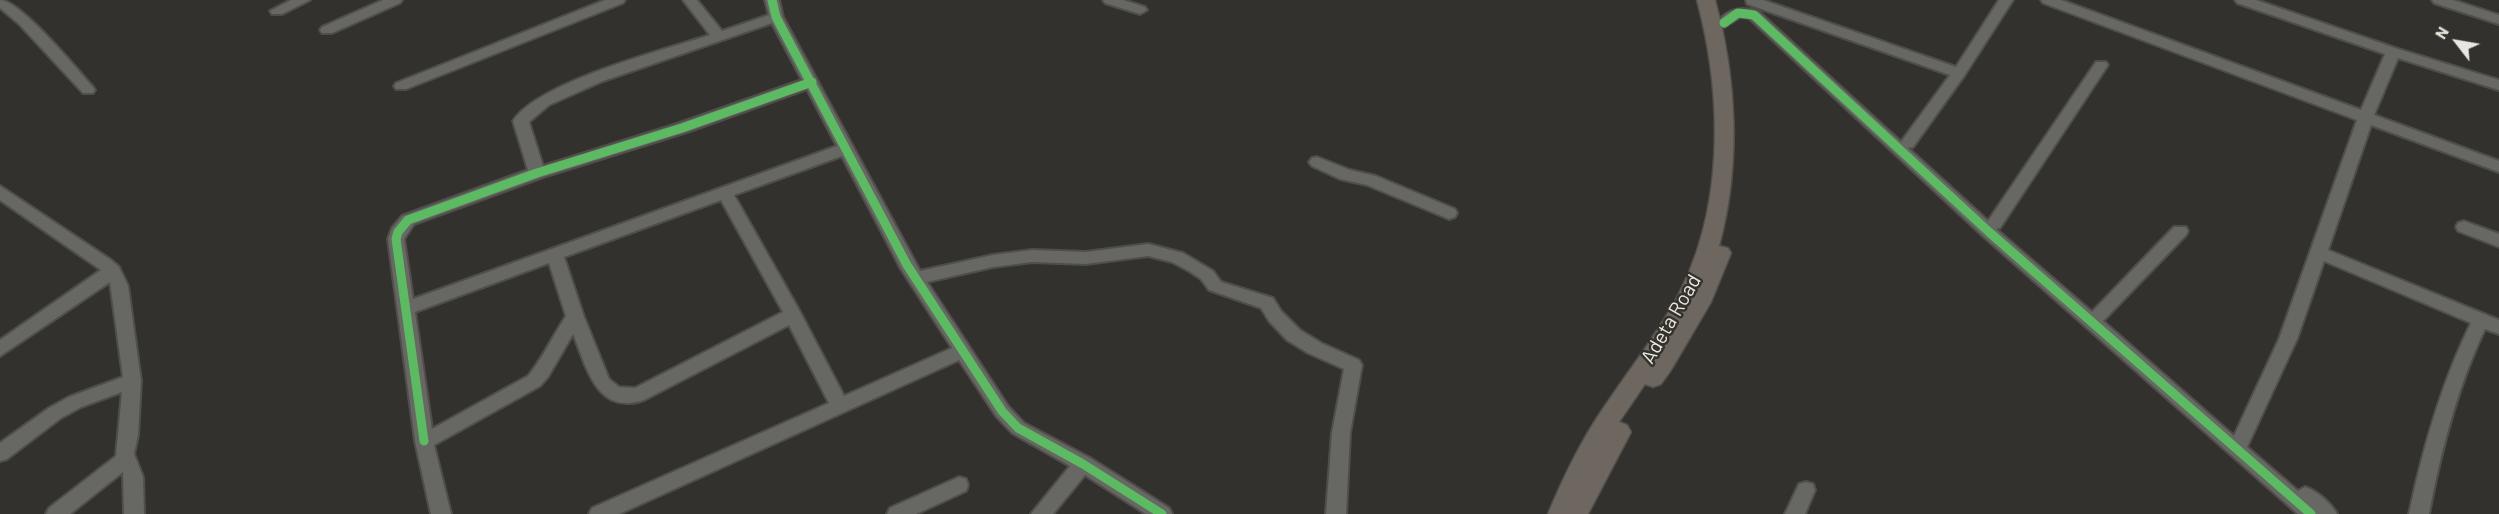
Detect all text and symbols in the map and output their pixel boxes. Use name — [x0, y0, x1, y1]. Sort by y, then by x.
north arrow — [2427, 12, 2487, 72]
text: N — [2430, 23, 2452, 42]
street label: Adeta Road — [1636, 270, 1706, 368]

